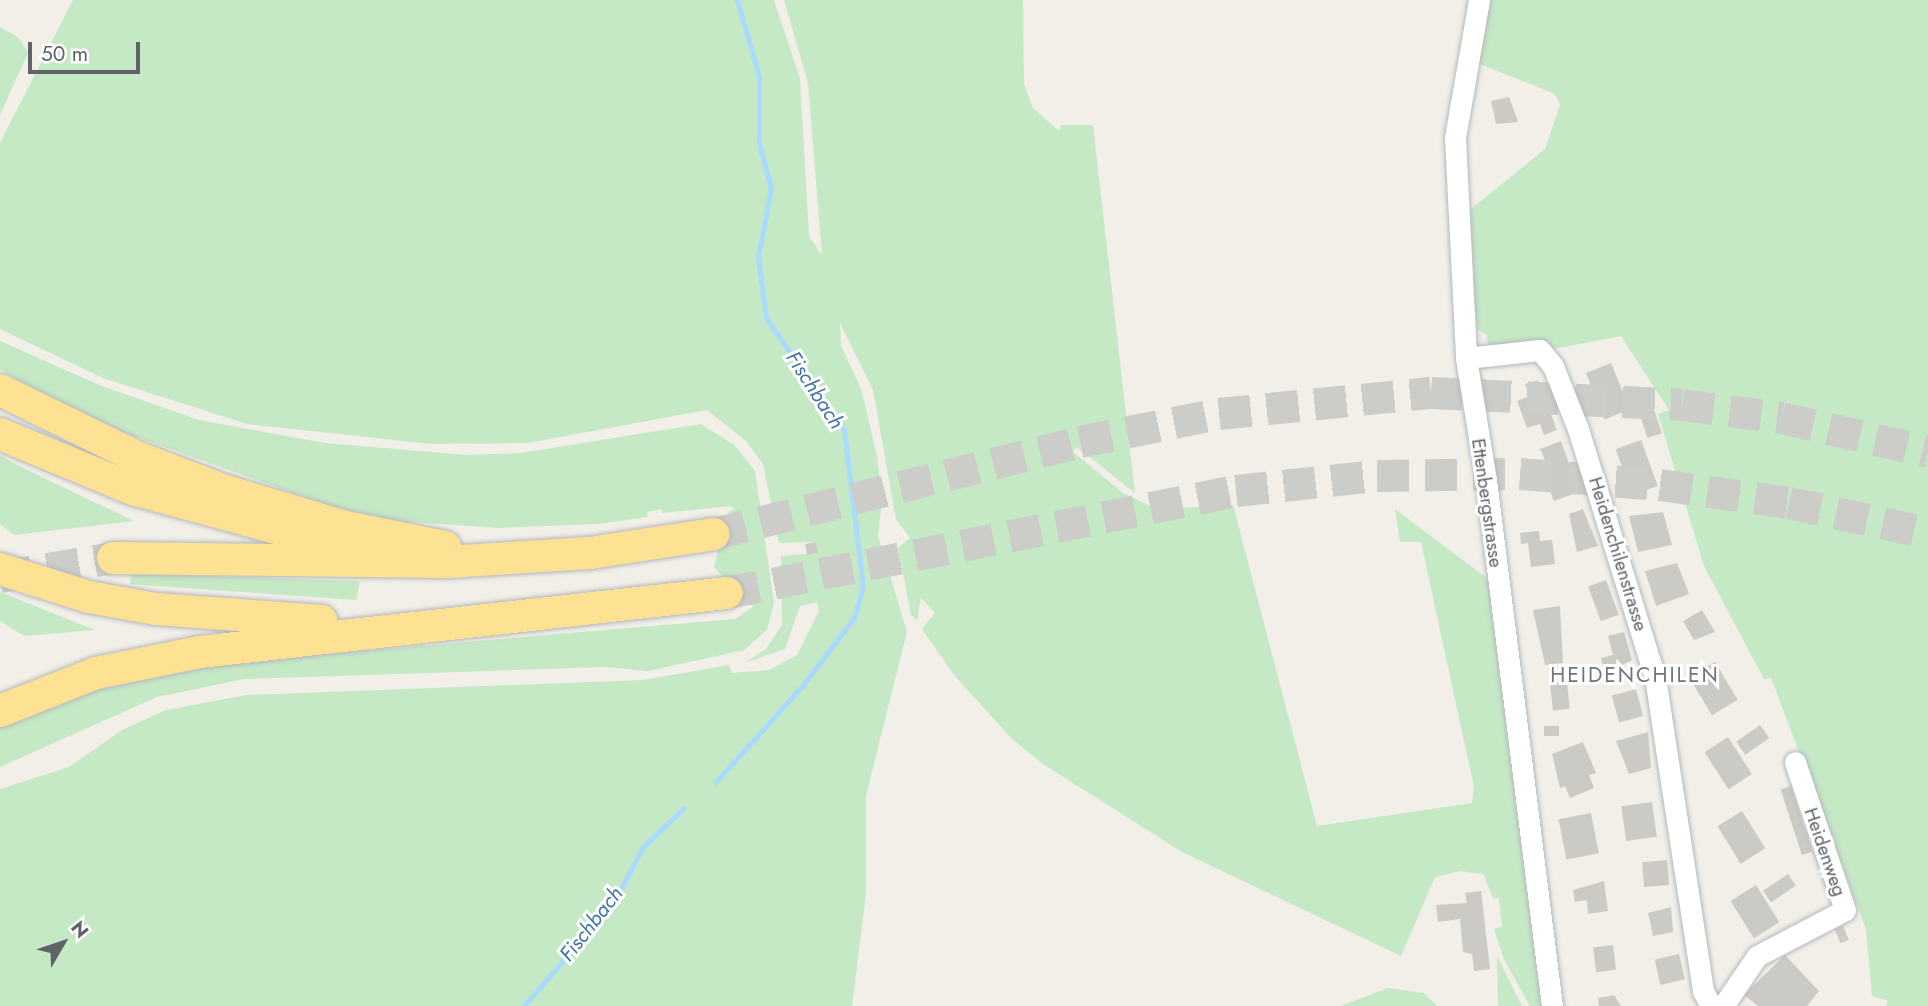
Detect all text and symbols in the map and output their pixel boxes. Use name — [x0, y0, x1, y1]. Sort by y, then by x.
scale bar — [32, 28, 144, 72]
text: 50 m — [41, 39, 88, 69]
water label: Fischbach — [781, 346, 849, 434]
street label: Ettenbergstrasse — [1467, 437, 1507, 569]
street label: Heidenchilenstrasse — [1584, 474, 1652, 634]
district label: HEIDENCHILEN — [1552, 662, 1718, 688]
street label: Heidenweg — [1799, 805, 1851, 899]
water label: Fischbach — [554, 882, 628, 966]
north arrow — [28, 908, 98, 978]
text: N — [64, 915, 95, 944]

